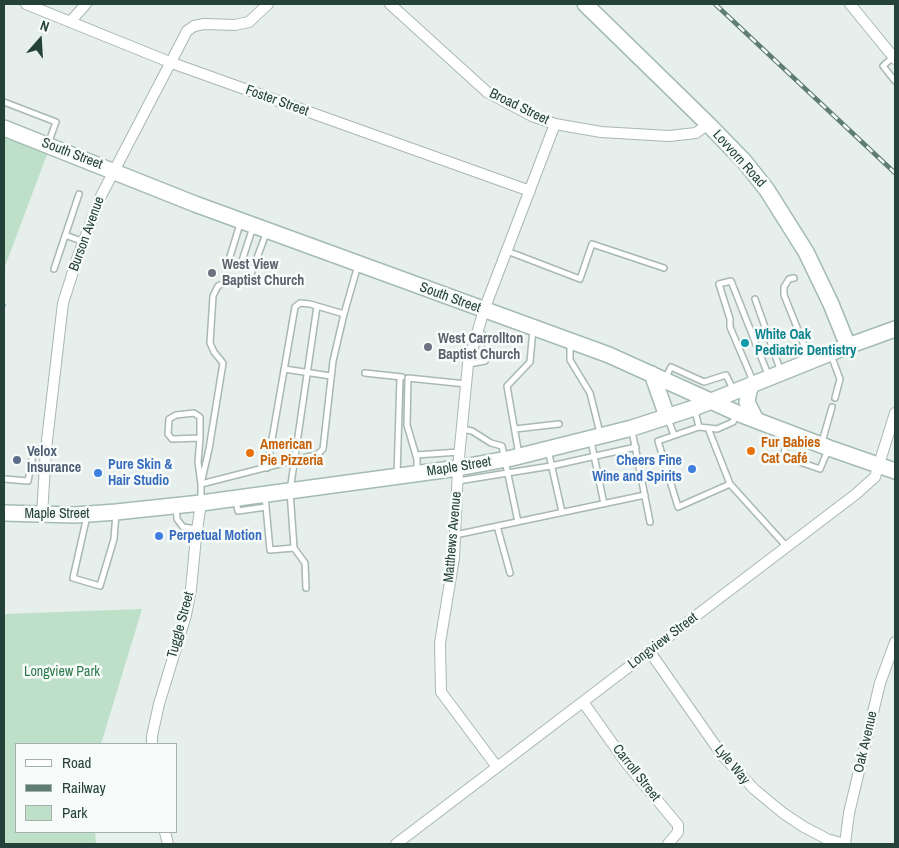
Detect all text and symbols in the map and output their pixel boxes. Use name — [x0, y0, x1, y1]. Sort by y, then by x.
north arrow — [15, 15, 65, 65]
text: N — [38, 16, 52, 36]
street label: Foster Street — [243, 82, 311, 120]
street label: Broad Street — [486, 85, 552, 129]
street label: Lovvorn Road — [709, 127, 769, 191]
street label: South Street — [39, 135, 105, 173]
street label: Burson Avenue — [66, 194, 108, 274]
place label: West View Baptist Church — [222, 257, 304, 290]
marker: West View Baptist Church — [206, 267, 218, 279]
street label: South Street — [417, 279, 483, 317]
place label: White Oak Pediatric Dentistry — [755, 327, 856, 360]
place label: West Carrollton Baptist Church — [438, 331, 523, 364]
marker: White Oak Pediatric Dentistry — [739, 337, 751, 349]
marker: West Carrollton Baptist Church — [422, 341, 434, 353]
place label: Fur Babies Cat Café — [761, 435, 820, 468]
place label: American Pie Pizzeria — [260, 437, 323, 470]
place label: Velox Insurance — [27, 444, 81, 477]
marker: Fur Babies Cat Café — [745, 445, 757, 457]
marker: American Pie Pizzeria — [244, 447, 256, 459]
place label: Cheers Fine Wine and Spirits — [592, 453, 682, 486]
marker: Velox Insurance — [11, 454, 23, 466]
street label: Maple Street — [426, 454, 492, 480]
place label: Pure Skin & Hair Studio — [108, 457, 172, 490]
marker: Cheers Fine Wine and Spirits — [686, 463, 698, 475]
marker: Pure Skin & Hair Studio — [92, 467, 104, 479]
street label: Matthews Avenue — [441, 491, 465, 583]
street label: Maple Street — [24, 506, 90, 522]
place label: Perpetual Motion — [169, 528, 262, 544]
marker: Perpetual Motion — [153, 530, 165, 542]
street label: Tuggle Street — [164, 590, 198, 660]
street label: Longview Street — [625, 609, 701, 673]
park label: Longview Park — [24, 664, 100, 680]
street label: Oak Avenue — [851, 709, 881, 775]
street label: Carroll Street — [609, 741, 663, 805]
street label: Lyle Way — [711, 742, 753, 788]
legend — [15, 743, 178, 833]
text: Road — [62, 752, 91, 773]
text: Railway — [62, 777, 106, 798]
text: Park — [62, 802, 87, 823]

